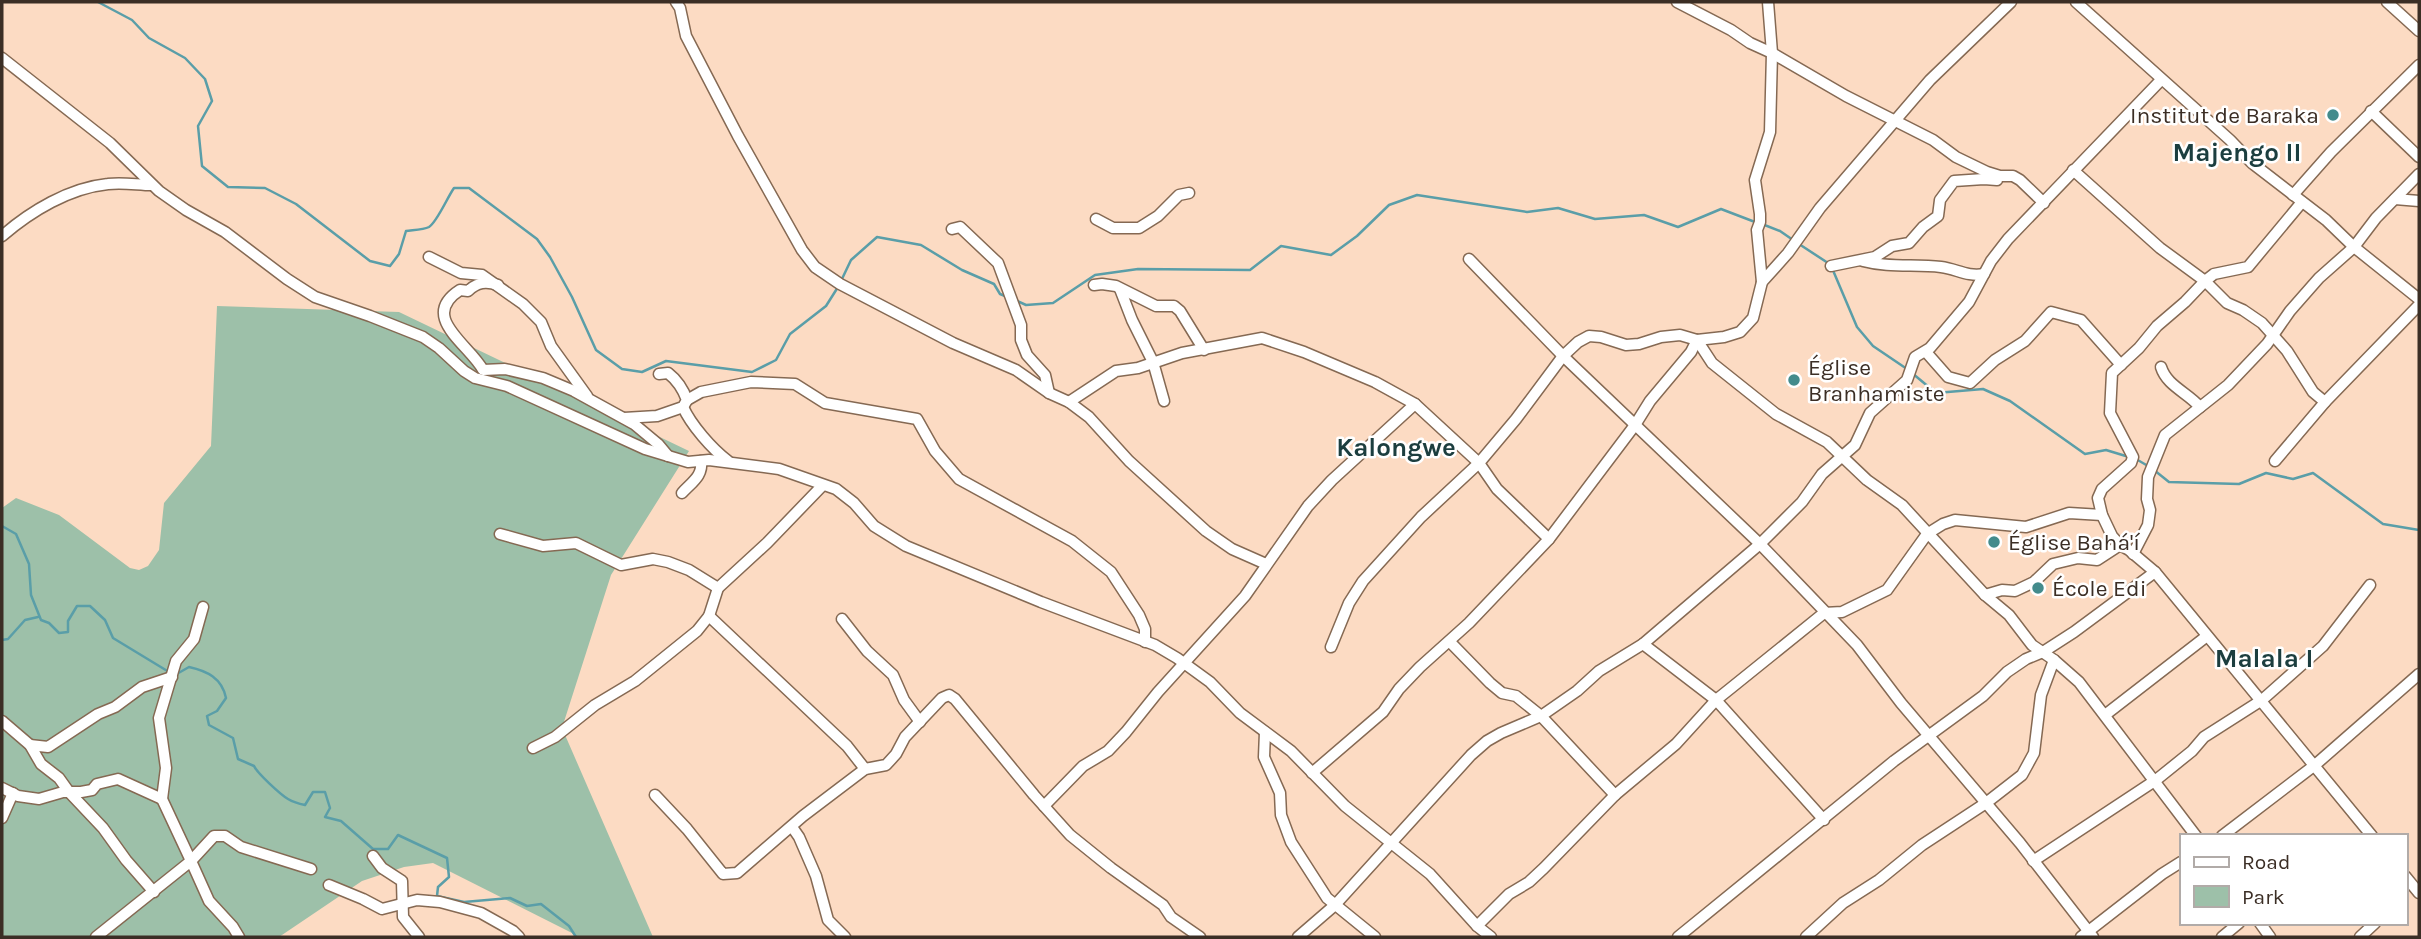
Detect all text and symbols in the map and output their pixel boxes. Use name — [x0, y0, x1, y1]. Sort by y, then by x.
place label: Institut de Baraka — [2130, 102, 2319, 129]
marker: Institut de Baraka — [2325, 107, 2341, 123]
district label: Majengo II — [2173, 137, 2301, 168]
place label: Église Branhamiste — [1808, 354, 1945, 407]
marker: Église Branhamiste — [1786, 372, 1802, 388]
district label: Kalongwe — [1336, 432, 1456, 463]
place label: Église Bahá'í — [2008, 529, 2140, 556]
marker: Église Bahá'í — [1986, 534, 2002, 550]
place label: École Edi — [2052, 575, 2146, 602]
marker: École Edi — [2030, 580, 2046, 596]
district label: Malala I — [2215, 643, 2313, 674]
legend — [2180, 834, 2407, 925]
text: Road — [2242, 850, 2290, 874]
text: Park — [2242, 885, 2285, 909]

